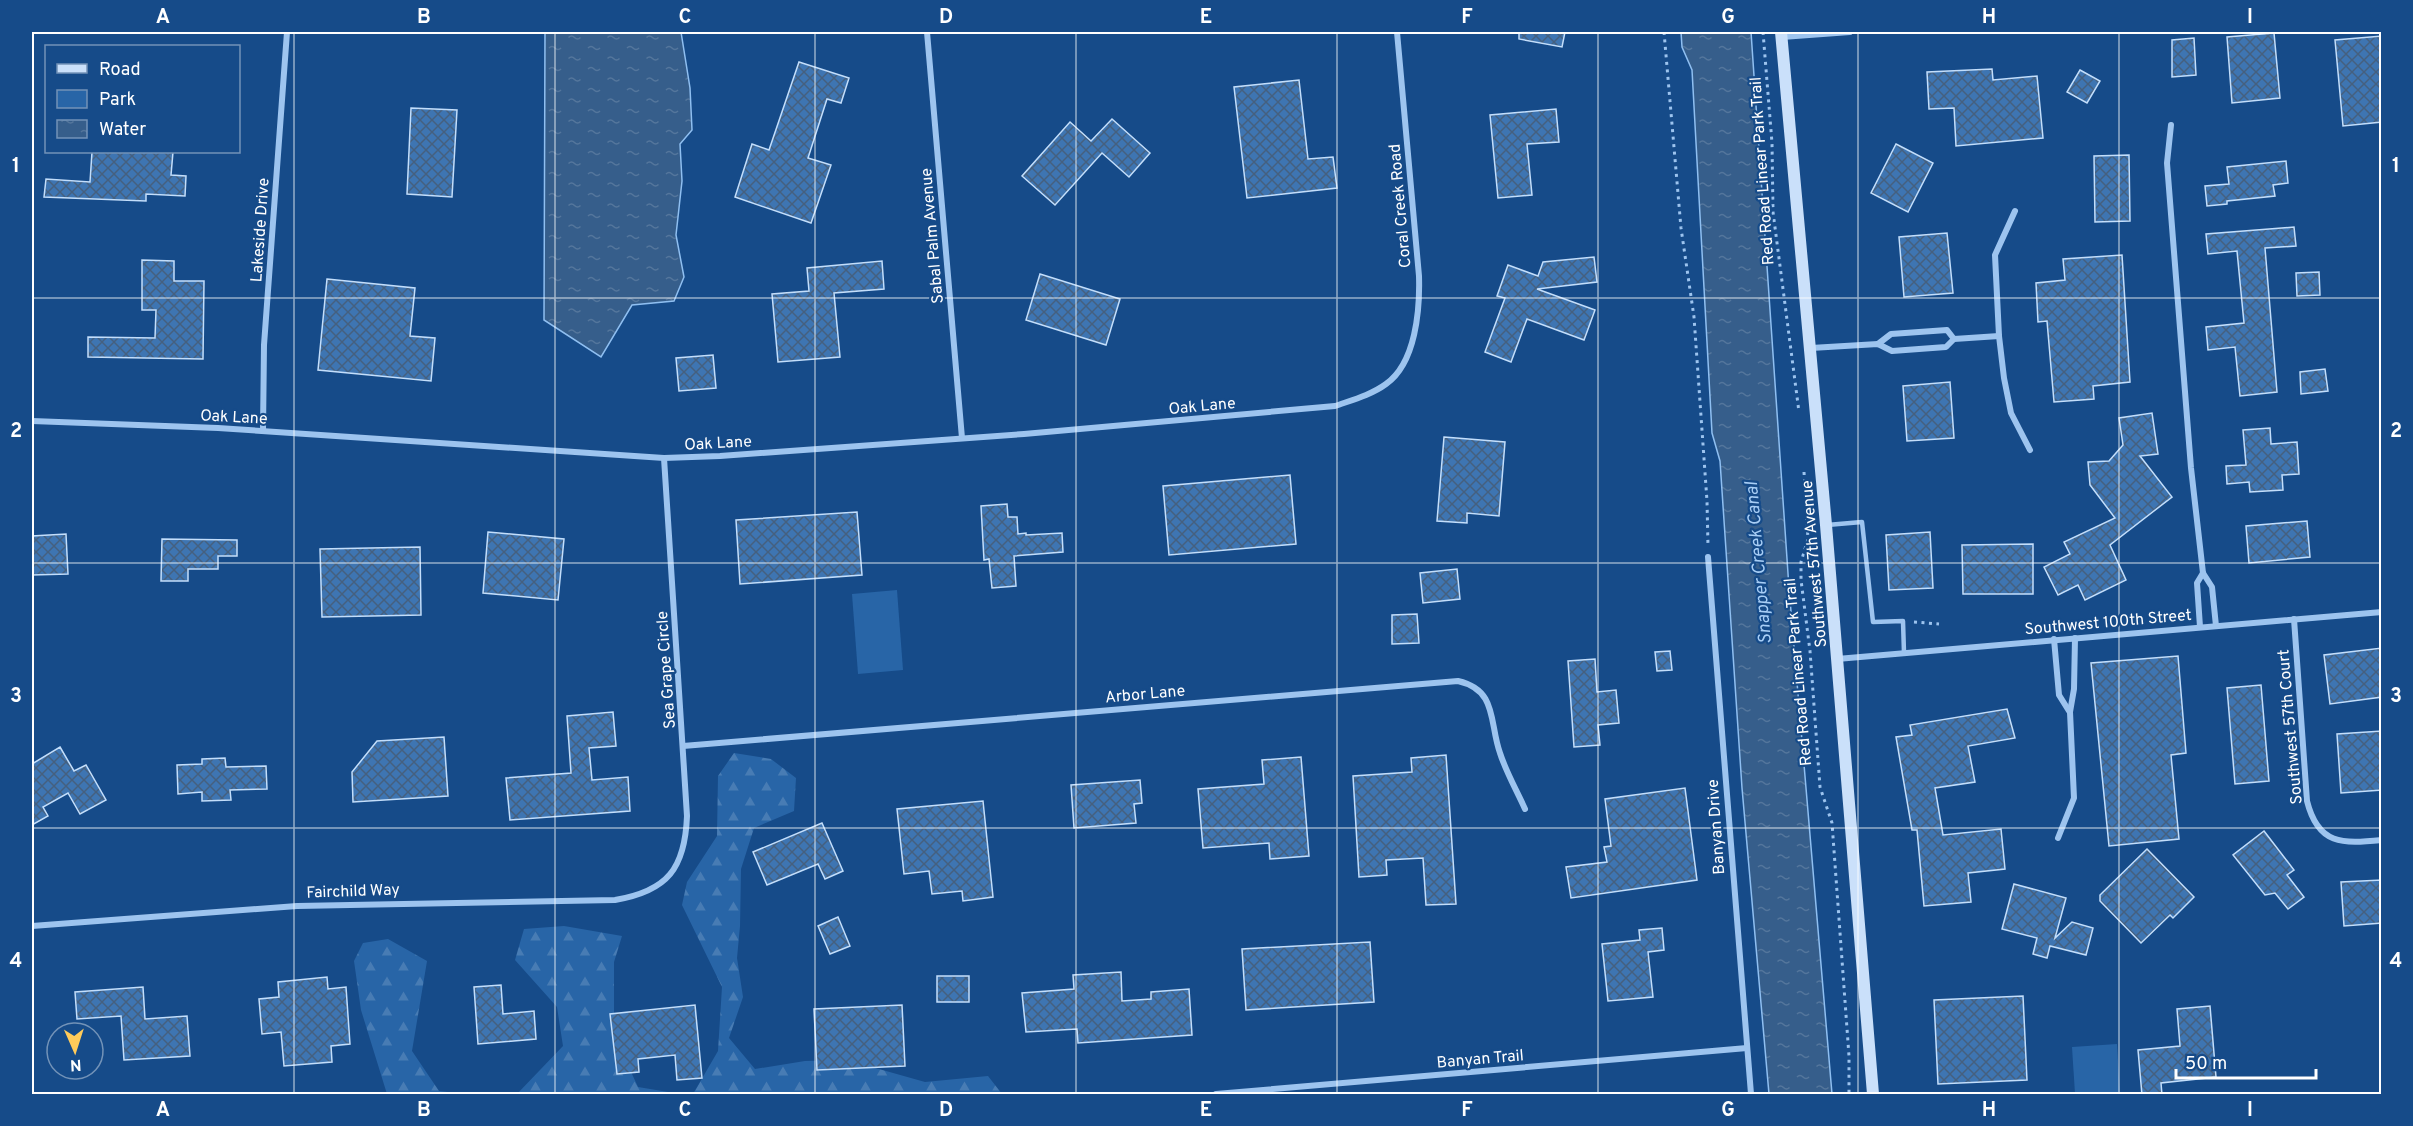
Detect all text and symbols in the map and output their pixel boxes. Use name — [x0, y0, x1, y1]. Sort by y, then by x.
text: A — [156, 5, 170, 31]
text: B — [417, 5, 431, 31]
text: C — [679, 5, 691, 31]
text: D — [939, 5, 953, 31]
text: E — [1200, 5, 1212, 31]
text: F — [1461, 5, 1473, 31]
text: G — [1721, 5, 1735, 31]
text: H — [1982, 5, 1996, 31]
text: I — [2247, 5, 2253, 31]
legend — [45, 45, 240, 153]
text: Road — [99, 59, 141, 82]
street label: Red Road Linear Park Trail — [1746, 76, 1780, 266]
text: Park — [99, 89, 136, 112]
text: Water — [99, 119, 146, 142]
street label: Coral Creek Road — [1386, 143, 1416, 269]
text: 1 — [12, 154, 20, 180]
text: 1 — [2392, 154, 2400, 180]
street label: Sabal Palm Avenue — [917, 167, 949, 305]
street label: Lakeside Drive — [247, 177, 275, 283]
street label: Oak Lane — [1168, 394, 1237, 420]
street label: Oak Lane — [200, 406, 268, 430]
text: 2 — [10, 419, 22, 445]
text: 2 — [2390, 419, 2402, 445]
street label: Oak Lane — [684, 432, 752, 456]
water label: Snapper Creek Canal — [1741, 479, 1778, 645]
street label: Southwest 57th Avenue — [1798, 479, 1832, 648]
street label: Red Road Linear Park Trail — [1781, 577, 1817, 767]
street label: Southwest 100th Street — [2024, 606, 2193, 640]
street label: Sea Grape Circle — [653, 610, 681, 730]
street label: Southwest 57th Court — [2274, 648, 2308, 805]
street label: Arbor Lane — [1104, 682, 1186, 708]
text: 3 — [10, 684, 22, 710]
text: 3 — [2390, 684, 2402, 710]
street label: Banyan Drive — [1704, 778, 1730, 875]
street label: Fairchild Way — [306, 880, 400, 904]
text: 4 — [10, 949, 22, 975]
text: 4 — [2390, 949, 2402, 975]
north arrow — [45, 1021, 105, 1081]
scale bar — [2176, 1042, 2316, 1080]
street label: Banyan Trail — [1436, 1046, 1525, 1074]
text: 50 m — [2185, 1053, 2227, 1076]
text: N — [69, 1054, 82, 1074]
text: A — [156, 1098, 170, 1124]
text: B — [417, 1098, 431, 1124]
text: C — [679, 1098, 691, 1124]
text: D — [939, 1098, 953, 1124]
text: E — [1200, 1098, 1212, 1124]
text: F — [1461, 1098, 1473, 1124]
text: G — [1721, 1098, 1735, 1124]
text: H — [1982, 1098, 1996, 1124]
text: I — [2247, 1098, 2253, 1124]

